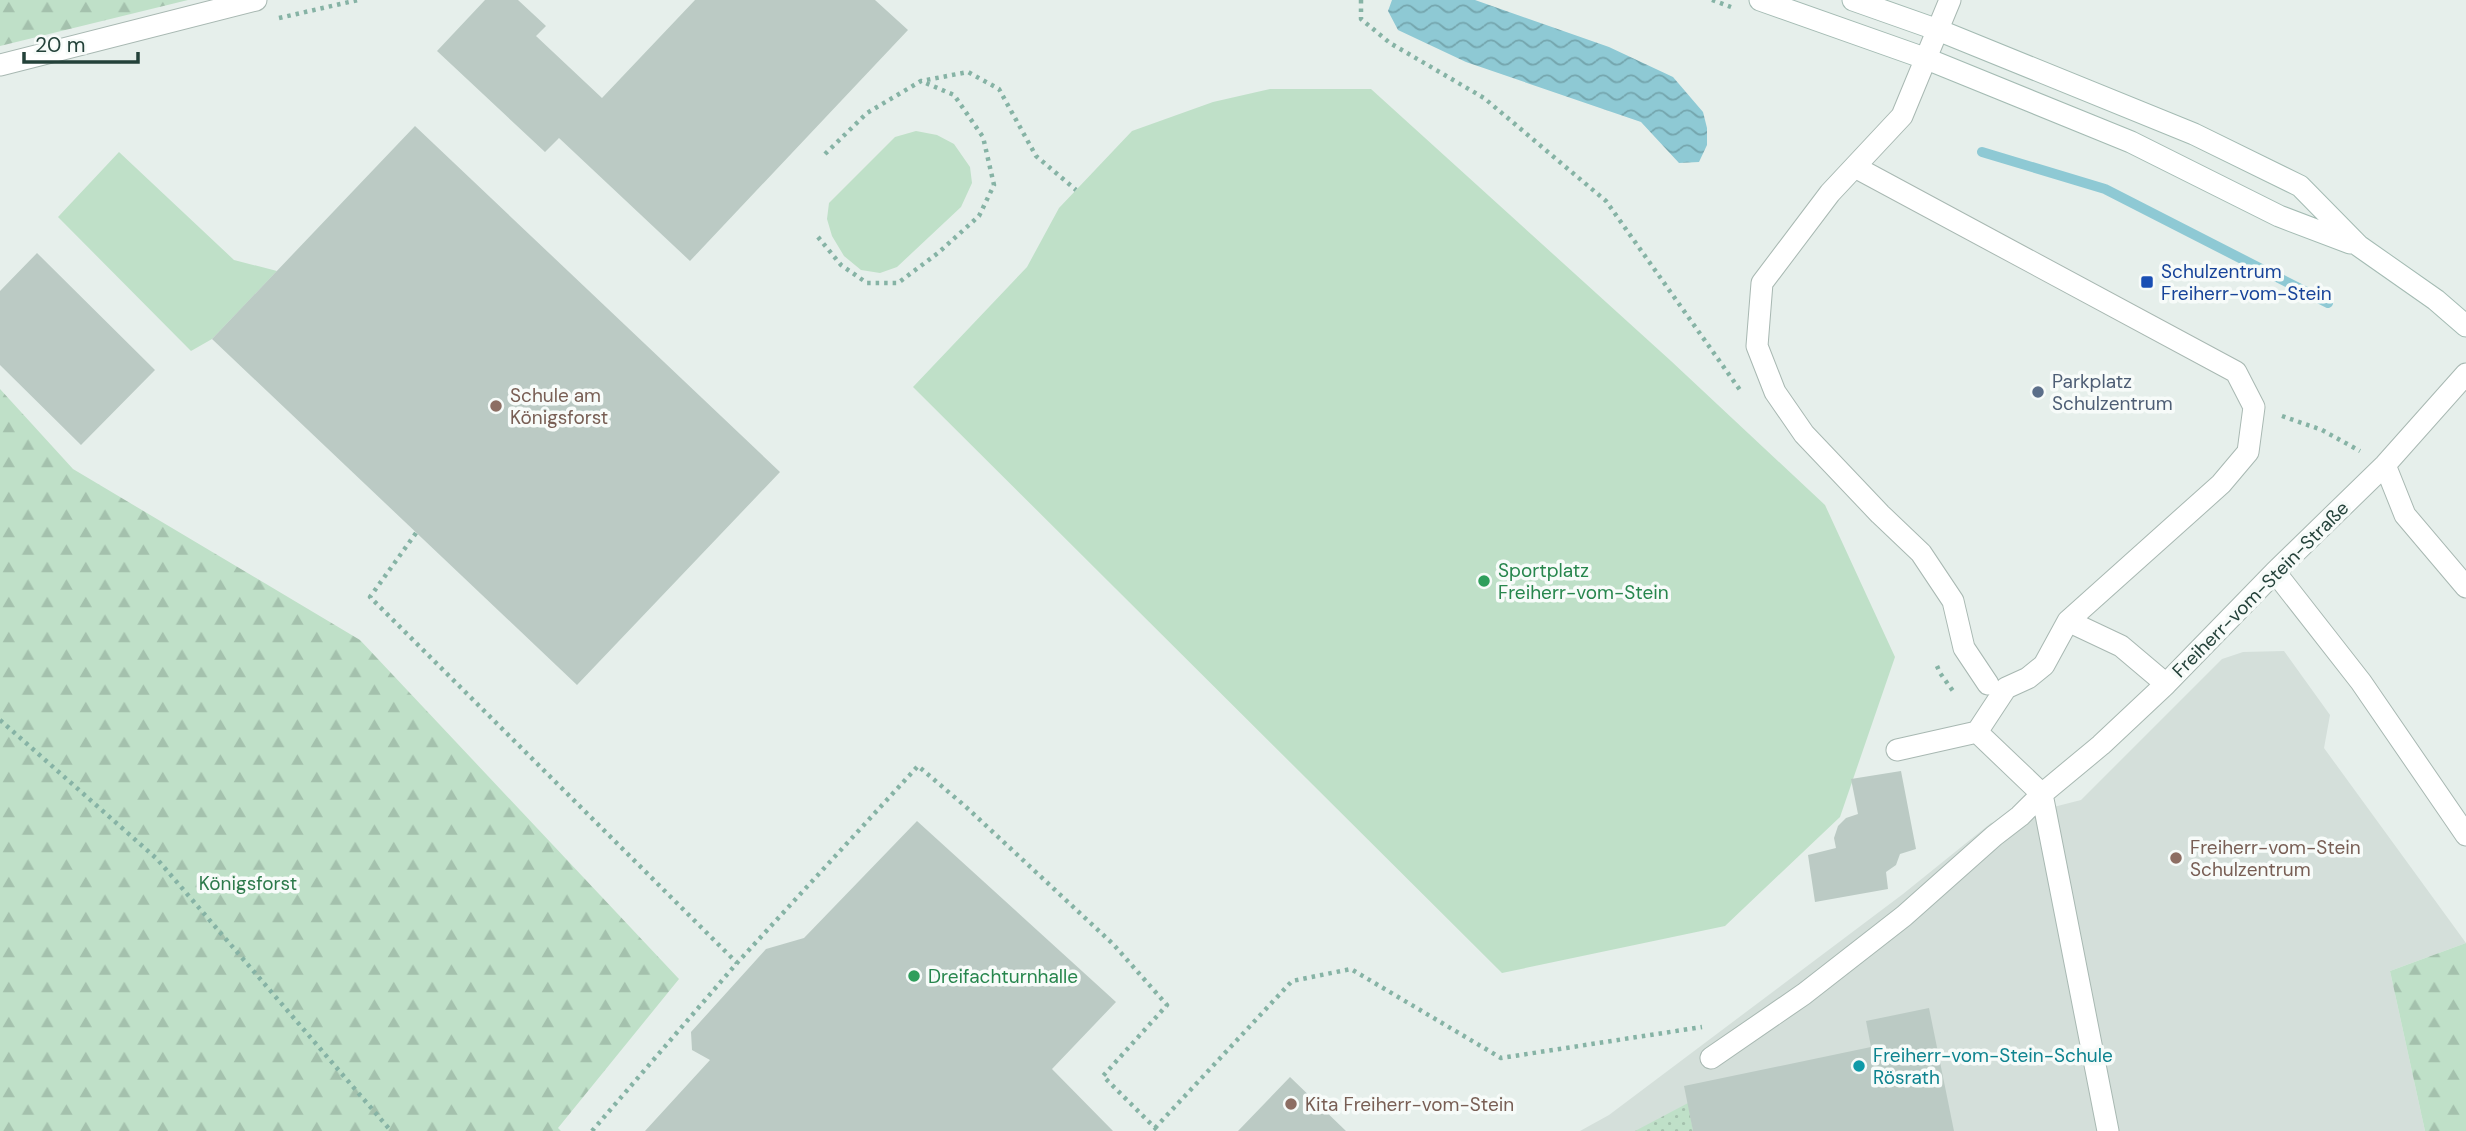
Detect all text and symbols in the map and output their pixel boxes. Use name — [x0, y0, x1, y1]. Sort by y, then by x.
scale bar — [24, 21, 138, 65]
text: 20 m — [35, 31, 86, 59]
place label: Schulzentrum Freiherr-vom-Stein — [2161, 259, 2332, 306]
marker: Schulzentrum Freiherr-vom-Stein — [2139, 274, 2155, 290]
place label: Parkplatz Schulzentrum — [2052, 369, 2173, 416]
place label: Schule am Königsforst — [510, 383, 608, 430]
marker: Parkplatz Schulzentrum — [2030, 384, 2046, 400]
marker: Schule am Königsforst — [488, 398, 504, 414]
street label: Freiherr-vom-Stein-Straße — [2167, 496, 2354, 683]
place label: Sportplatz Freiherr-vom-Stein — [1498, 558, 1669, 605]
marker: Sportplatz Freiherr-vom-Stein — [1476, 573, 1492, 589]
place label: Freiherr-vom-Stein Schulzentrum — [2190, 835, 2361, 882]
marker: Freiherr-vom-Stein Schulzentrum — [2168, 850, 2184, 866]
park label: Königsforst — [199, 871, 297, 896]
place label: Dreifachturnhalle — [928, 964, 1078, 989]
marker: Dreifachturnhalle — [906, 968, 922, 984]
place label: Freiherr-vom-Stein-Schule Rösrath — [1873, 1043, 2113, 1090]
marker: Freiherr-vom-Stein-Schule Rösrath — [1851, 1058, 1867, 1074]
place label: Kita Freiherr-vom-Stein — [1305, 1092, 1514, 1117]
marker: Kita Freiherr-vom-Stein — [1283, 1096, 1299, 1112]

